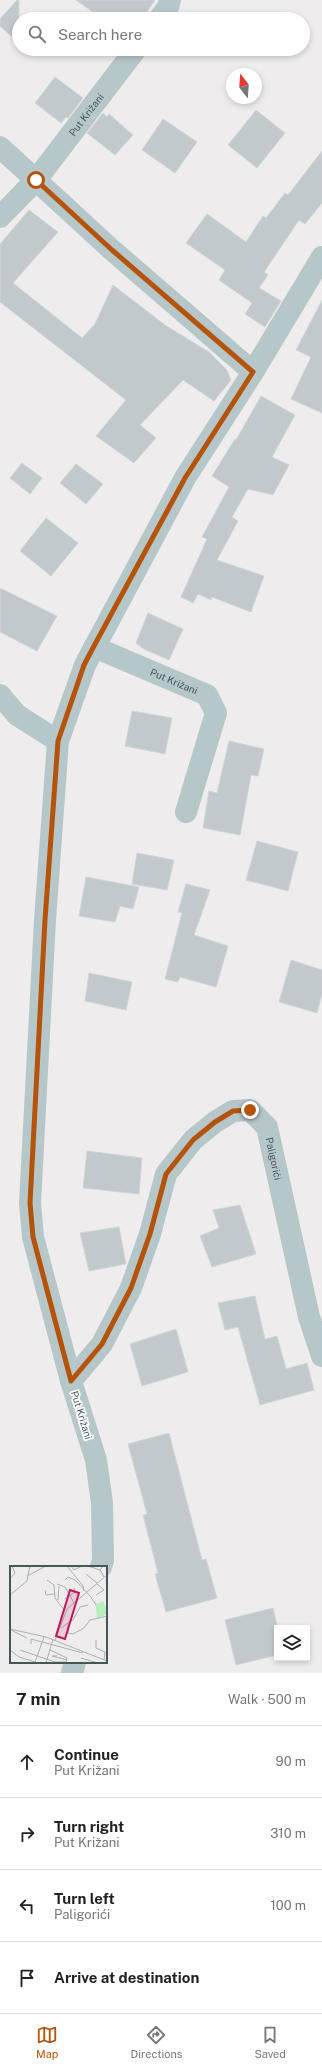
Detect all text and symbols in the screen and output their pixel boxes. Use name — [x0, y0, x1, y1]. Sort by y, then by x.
search box — [12, 12, 310, 56]
icon: search — [26, 23, 48, 45]
text: Search here — [58, 26, 142, 43]
north arrow — [226, 68, 262, 104]
street label: Put Križani — [66, 91, 106, 138]
route start — [27, 171, 45, 189]
street label: Put Križani — [149, 666, 200, 696]
route end — [241, 1101, 259, 1119]
street label: Paligorići — [263, 1136, 285, 1181]
street label: Put Križani — [69, 1389, 95, 1441]
inset map — [10, 1566, 107, 1663]
map controls — [274, 1625, 310, 1661]
button: layers — [274, 1625, 310, 1661]
text: 7 min — [16, 1689, 60, 1709]
text: Walk · 500 m — [228, 1692, 306, 1707]
text: Continue — [54, 1746, 119, 1763]
icon: ahead — [16, 1751, 38, 1773]
text: 90 m — [276, 1754, 306, 1769]
text: Put Križani — [54, 1763, 119, 1778]
text: Turn right — [54, 1818, 124, 1835]
icon: right — [16, 1823, 38, 1845]
text: 310 m — [270, 1826, 306, 1841]
text: Put Križani — [54, 1835, 119, 1850]
text: Turn left — [54, 1890, 115, 1907]
icon: left — [16, 1895, 38, 1917]
text: 100 m — [270, 1898, 306, 1913]
text: Paligorići — [54, 1907, 110, 1922]
icon: arrive — [16, 1967, 38, 1989]
text: Arrive at destination — [54, 1969, 199, 1986]
tab: Map — [36, 2024, 58, 2060]
tab: Directions — [131, 2024, 182, 2060]
tab: Saved — [254, 2024, 286, 2060]

